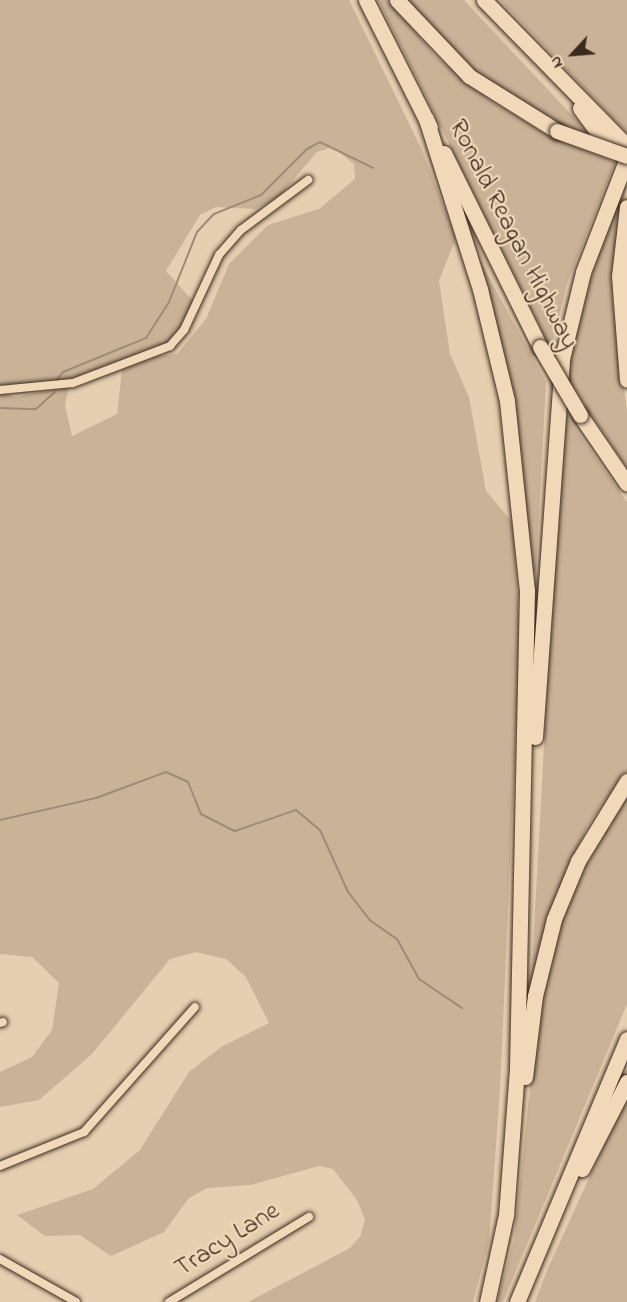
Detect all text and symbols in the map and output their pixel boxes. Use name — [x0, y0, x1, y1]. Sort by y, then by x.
north arrow — [543, 24, 603, 84]
text: N — [544, 52, 570, 72]
street label: Ronald Reagan Highway — [441, 115, 583, 355]
street label: Tracy Lane — [170, 1197, 286, 1285]

